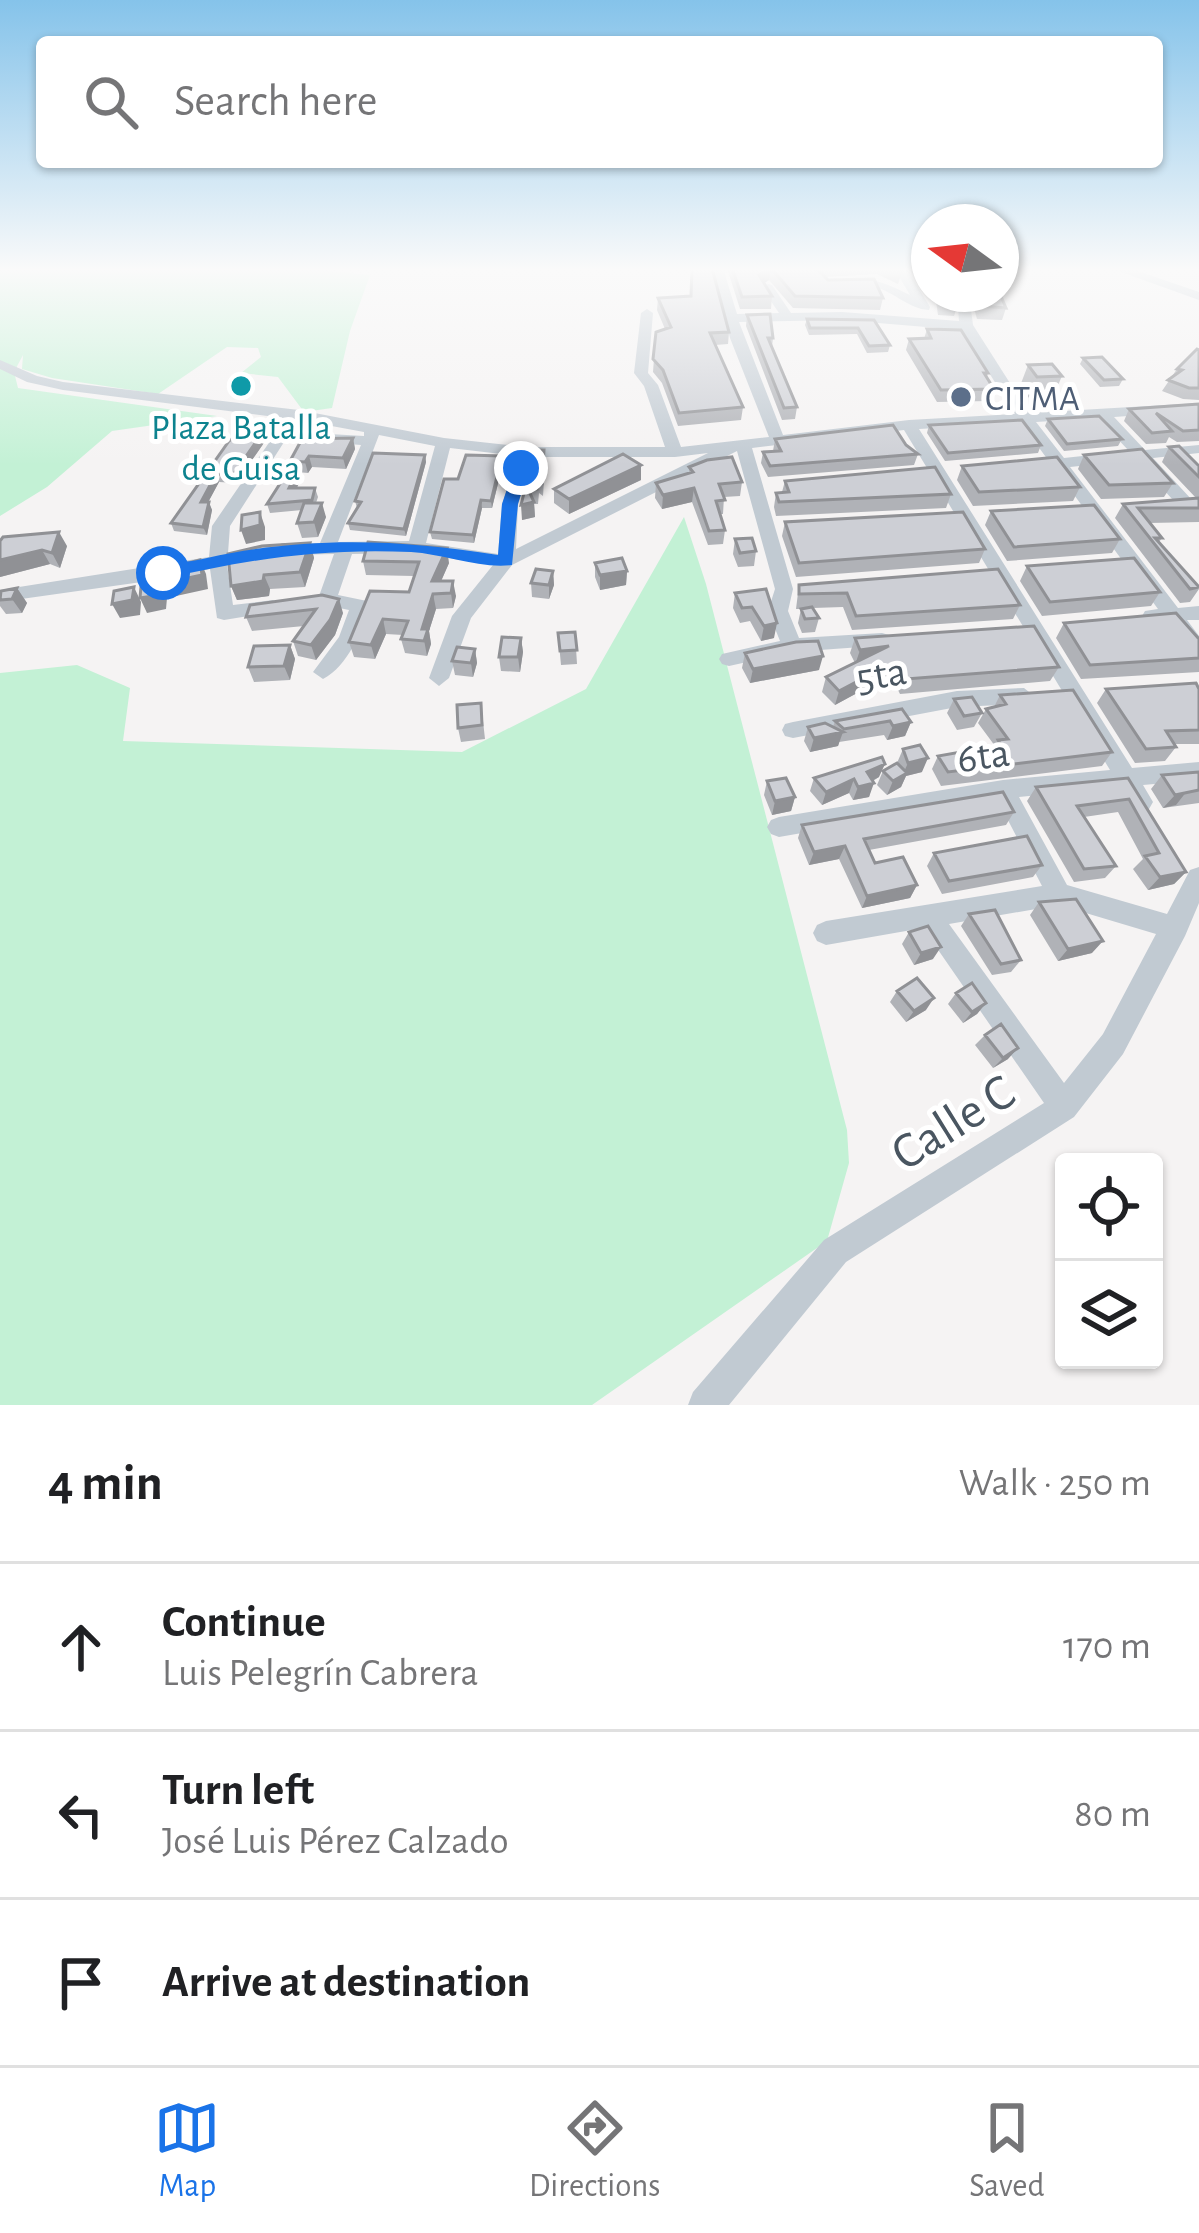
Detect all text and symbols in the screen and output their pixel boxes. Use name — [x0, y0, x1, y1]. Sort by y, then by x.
search box — [36, 36, 1163, 168]
icon: search — [78, 69, 144, 135]
text: Search here — [174, 79, 377, 124]
north arrow — [911, 204, 1019, 312]
marker: Plaza Batalla de Guisa — [228, 373, 254, 399]
place label: CITMA — [985, 381, 1080, 417]
marker: CITMA — [948, 384, 974, 410]
place label: Plaza Batalla de Guisa — [151, 410, 331, 487]
route end — [494, 441, 548, 495]
route start — [136, 546, 190, 600]
street label: 5ta — [853, 650, 910, 700]
street label: 6ta — [954, 732, 1012, 780]
street label: Calle C — [883, 1066, 1024, 1180]
map controls — [1055, 1153, 1163, 1369]
button: locate — [1055, 1153, 1163, 1261]
button: layers — [1055, 1261, 1163, 1369]
text: 4 min — [48, 1458, 163, 1509]
text: Walk · 250 m — [959, 1464, 1151, 1503]
text: Continue — [162, 1600, 326, 1645]
icon: ahead — [48, 1614, 114, 1680]
text: 170 m — [1063, 1627, 1151, 1666]
text: Luis Pelegrín Cabrera — [162, 1654, 479, 1693]
text: Turn left — [162, 1768, 314, 1813]
icon: left — [48, 1782, 114, 1848]
text: 80 m — [1074, 1795, 1151, 1834]
text: José Luis Pérez Calzado — [162, 1822, 509, 1861]
icon: arrive — [48, 1950, 114, 2016]
text: Arrive at destination — [162, 1960, 530, 2005]
tab: Map — [154, 2095, 220, 2207]
tab: Directions — [529, 2095, 660, 2207]
tab: Saved — [969, 2095, 1045, 2207]

